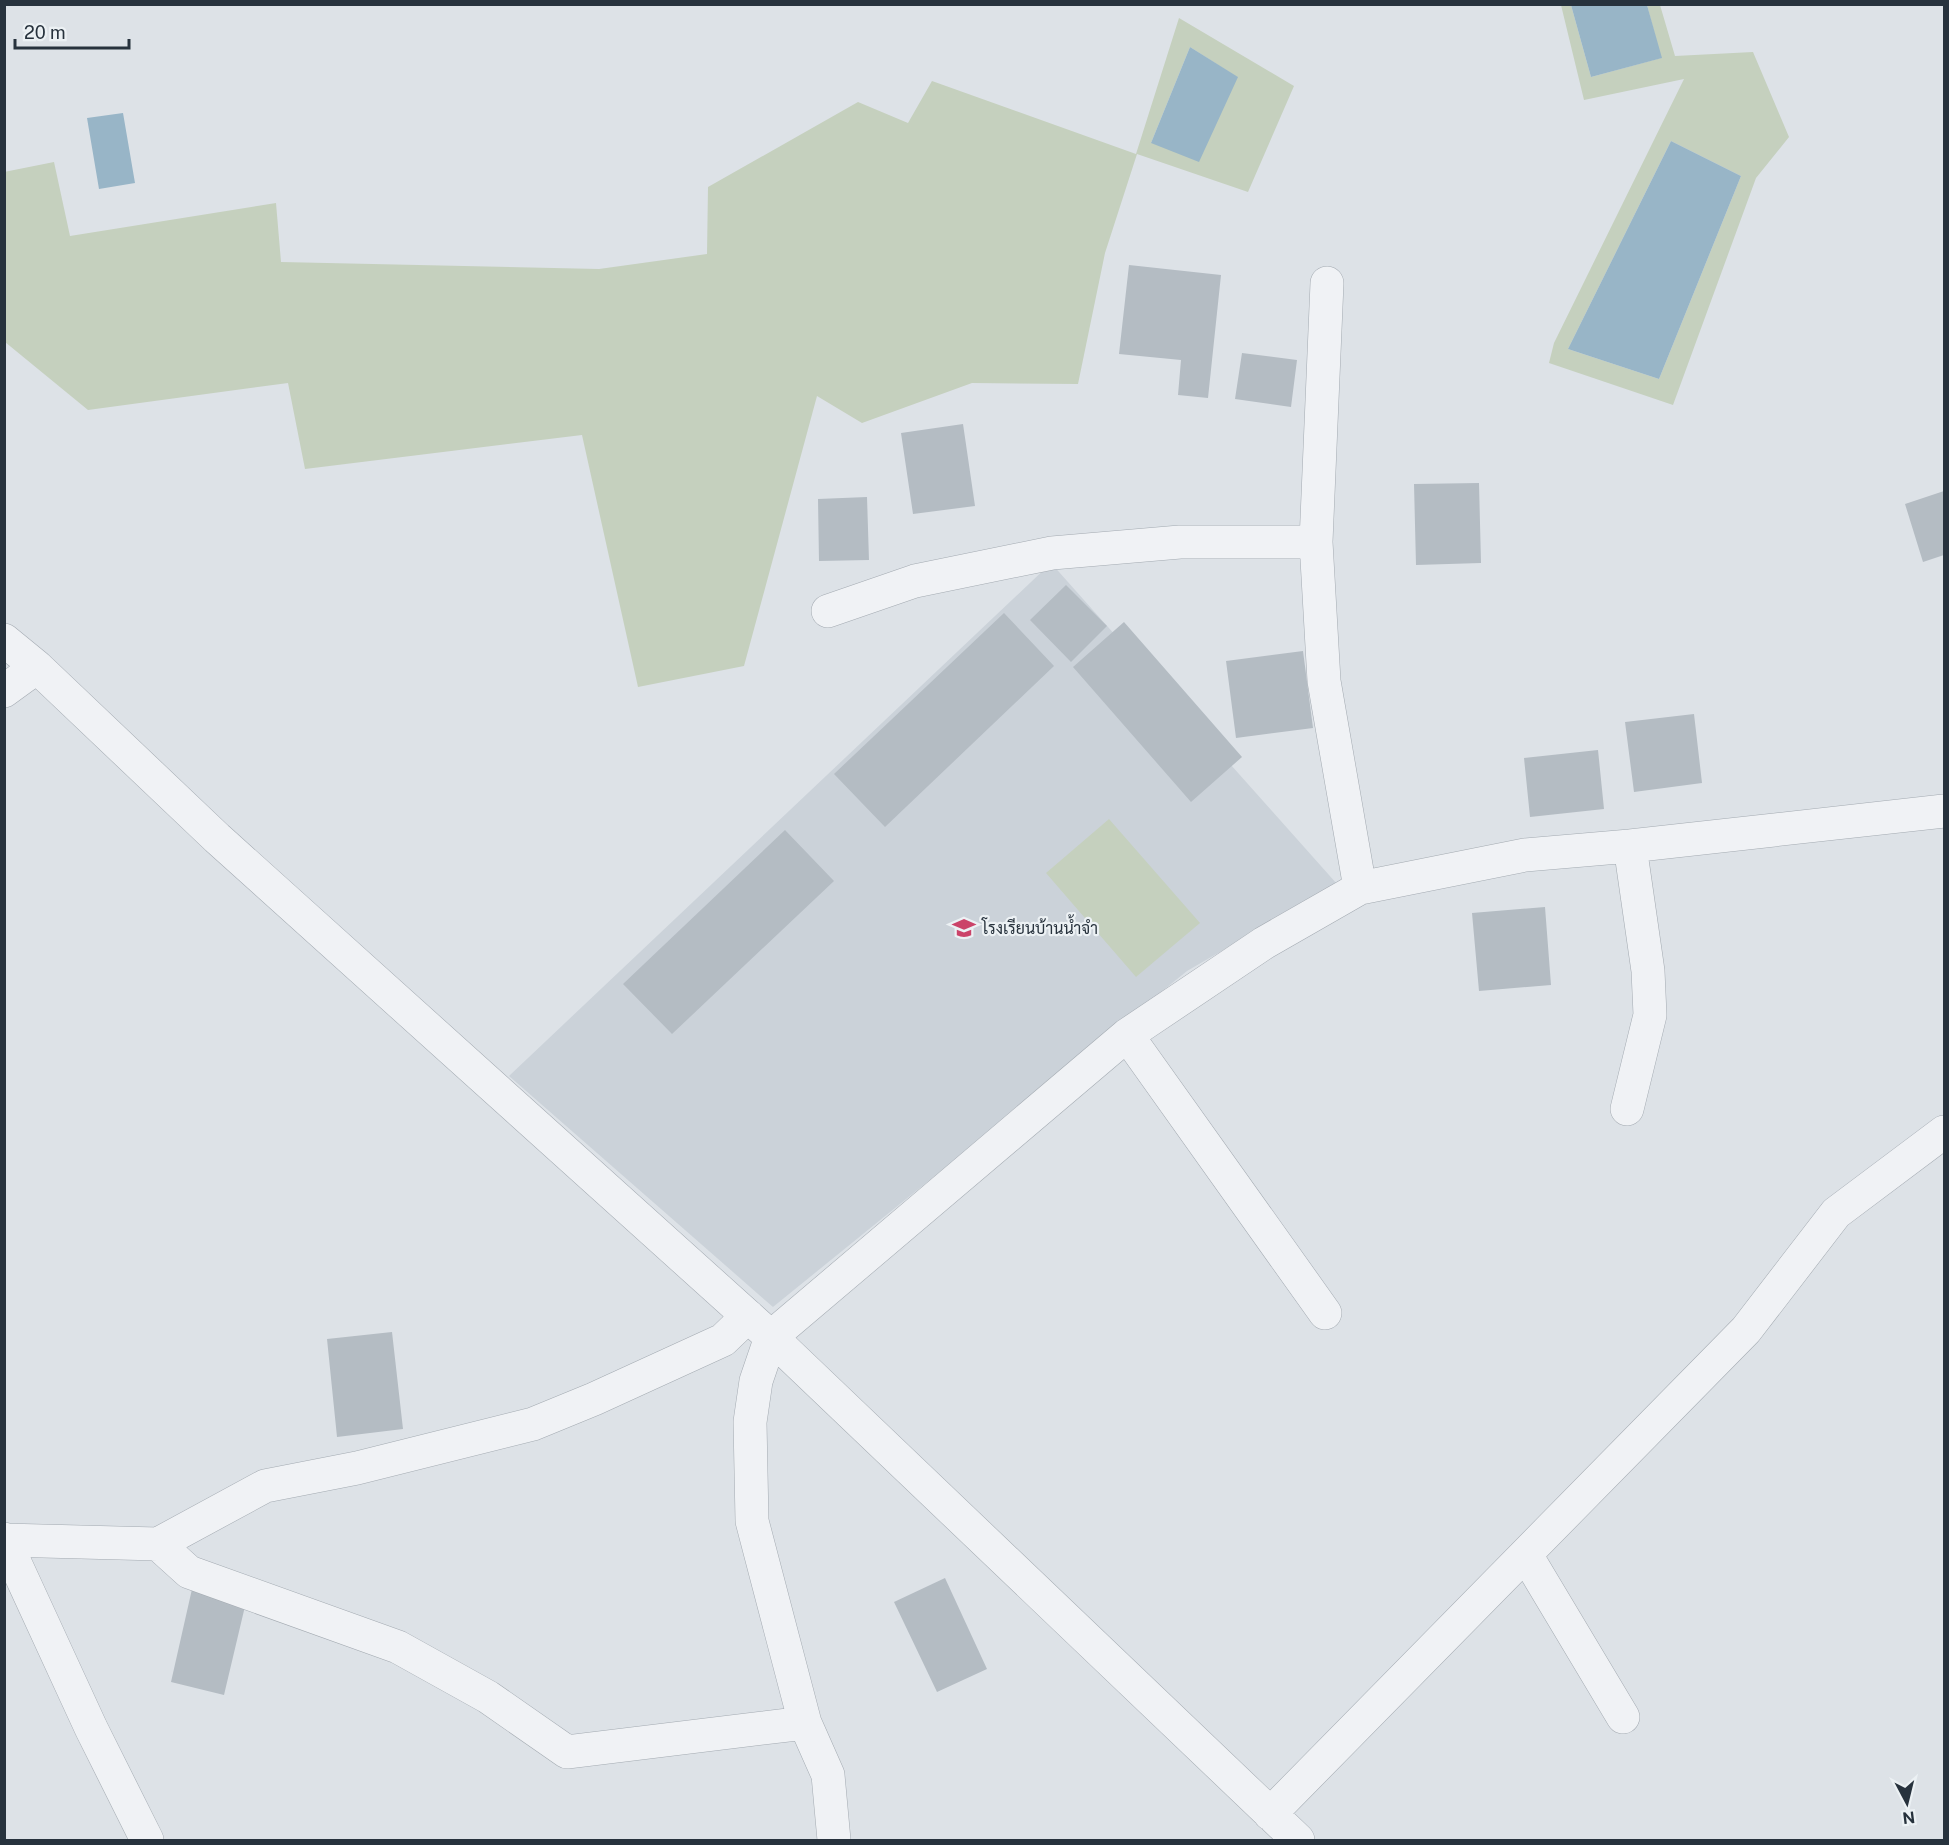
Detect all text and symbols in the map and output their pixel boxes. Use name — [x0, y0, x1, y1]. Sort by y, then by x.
scale bar — [15, 12, 129, 50]
text: 20 m — [24, 22, 66, 43]
place label: โรงเรียนบ้านน้ำจำ — [981, 914, 1098, 938]
school or university icon: โรงเรียนบ้านน้ำจำ — [951, 915, 977, 941]
north arrow — [1877, 1773, 1937, 1833]
text: N — [1901, 1807, 1916, 1828]

